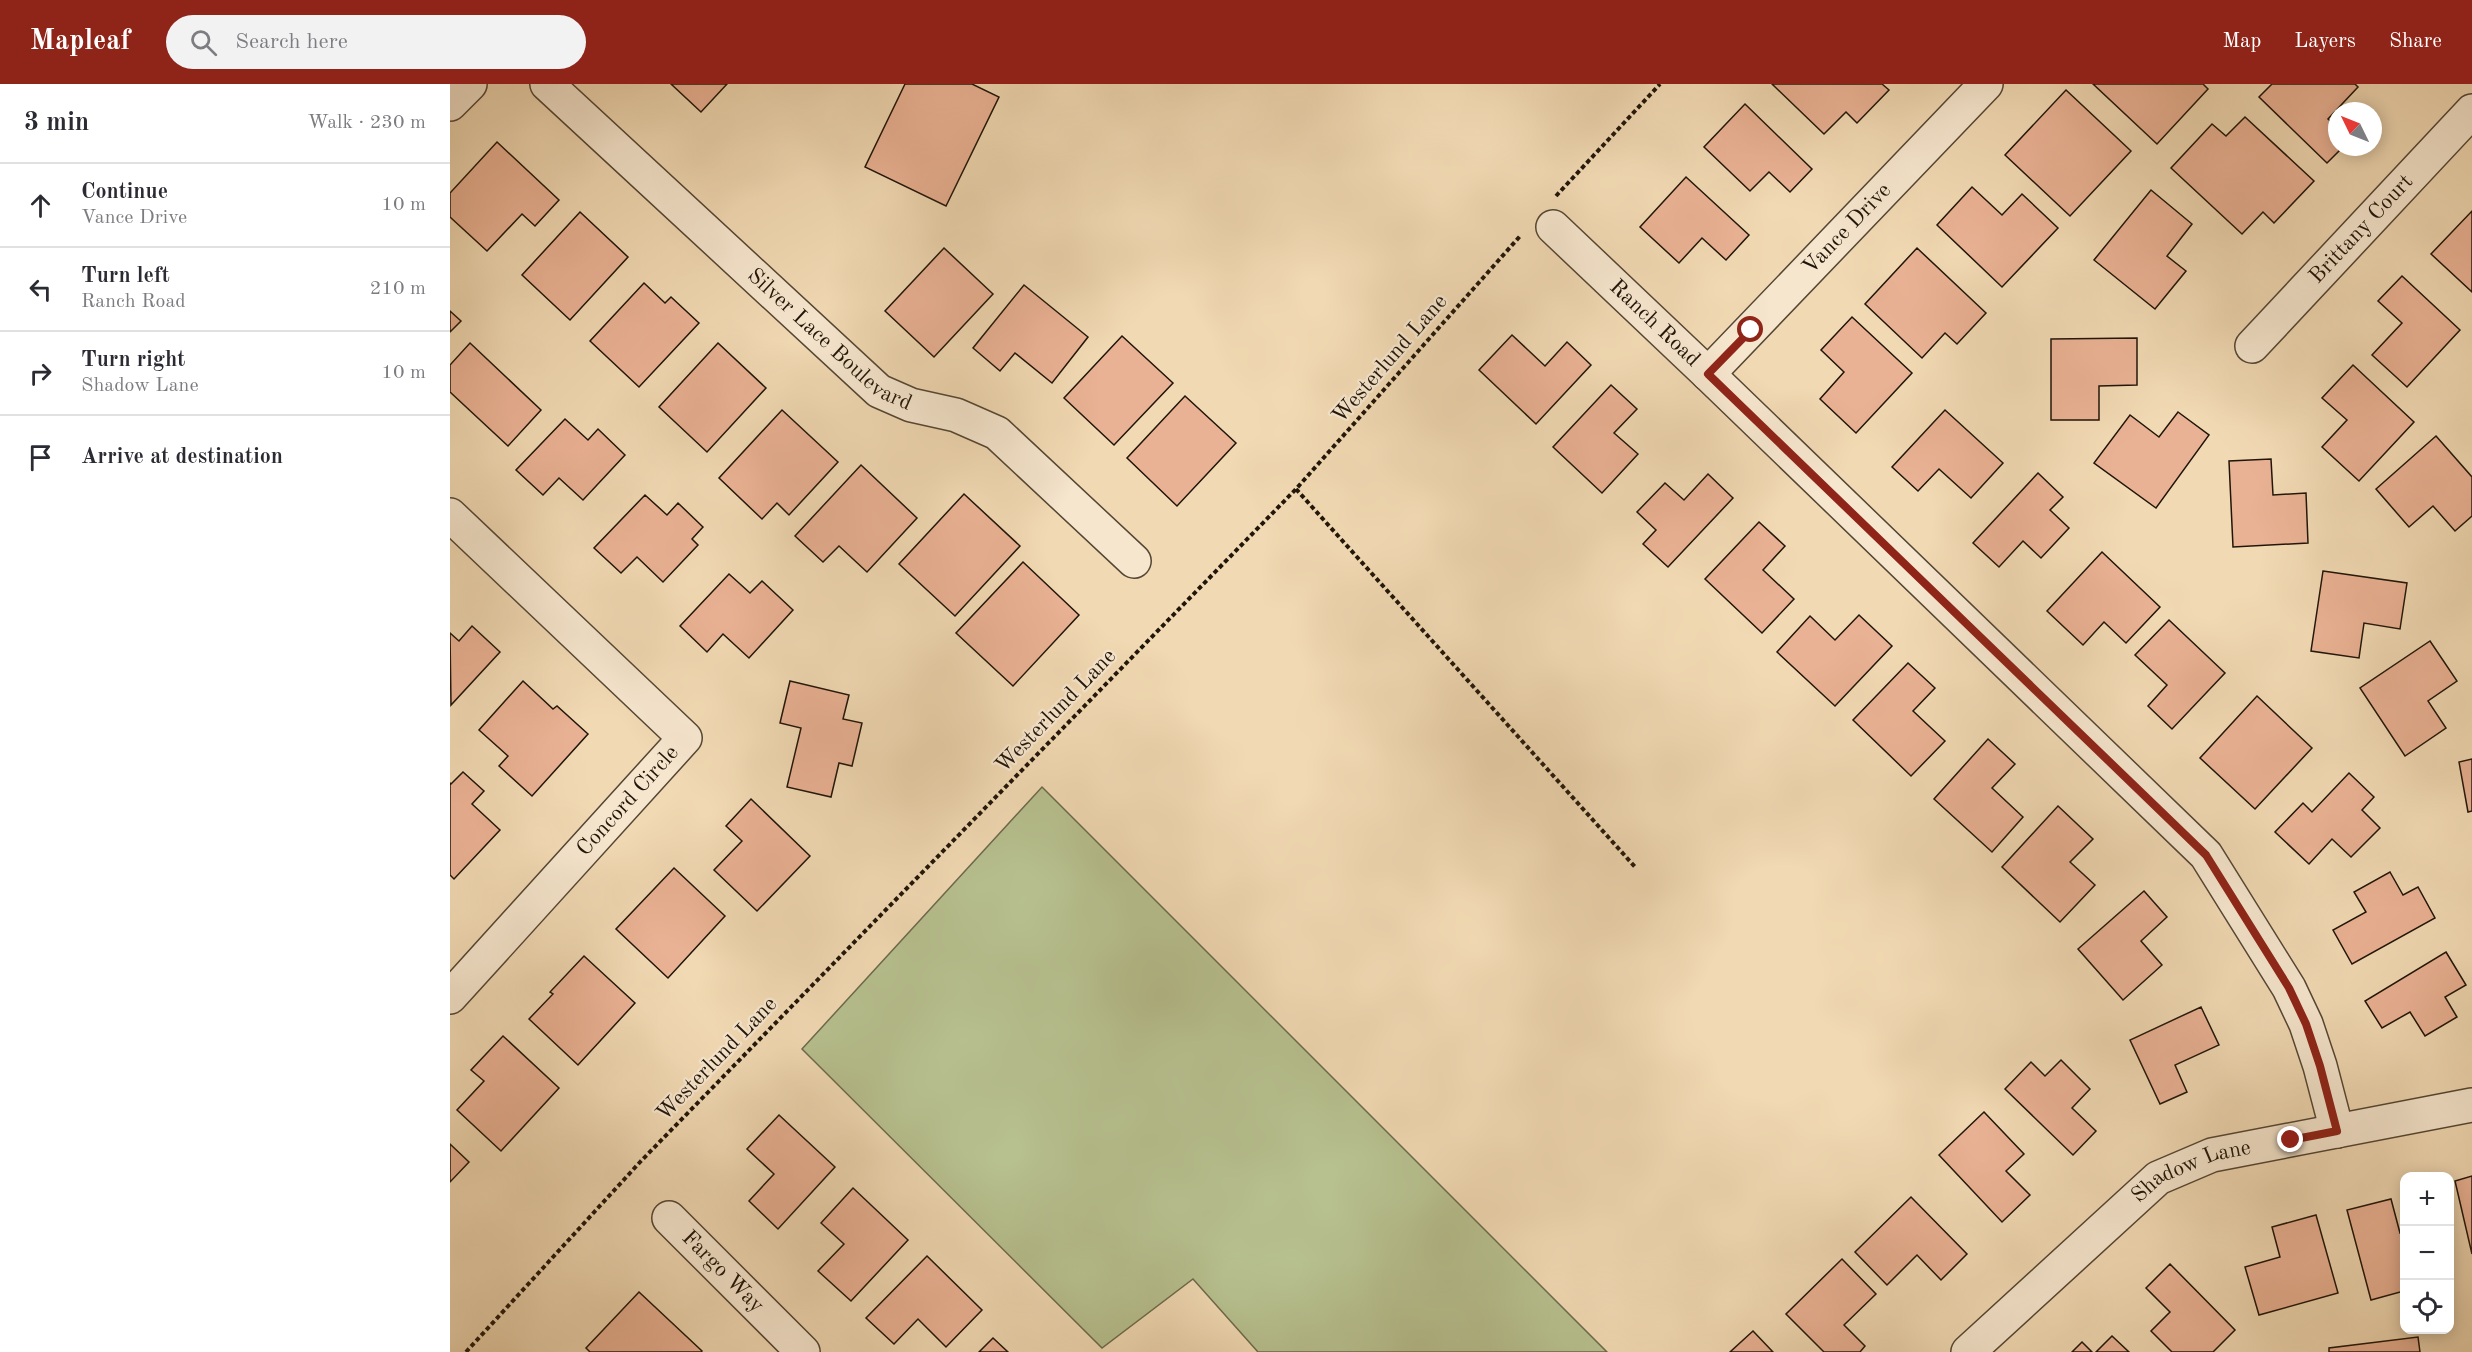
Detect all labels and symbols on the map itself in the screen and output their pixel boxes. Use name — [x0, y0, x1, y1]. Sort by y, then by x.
north arrow — [2328, 102, 2382, 156]
street label: Brittany Court — [2305, 170, 2417, 288]
street label: Vance Drive — [1799, 179, 1895, 279]
street label: Silver Lace Boulevard — [743, 264, 915, 415]
street label: Ranch Road — [1605, 276, 1704, 371]
street label: Westerlund Lane — [1328, 290, 1452, 428]
route start — [1737, 316, 1763, 342]
street label: Westerlund Lane — [992, 645, 1120, 777]
street label: Concord Circle — [573, 742, 683, 860]
street label: Westerlund Lane — [653, 993, 781, 1125]
route end — [2277, 1126, 2303, 1152]
street label: Shadow Lane — [2127, 1137, 2253, 1207]
street label: Fargo Way — [677, 1226, 768, 1317]

